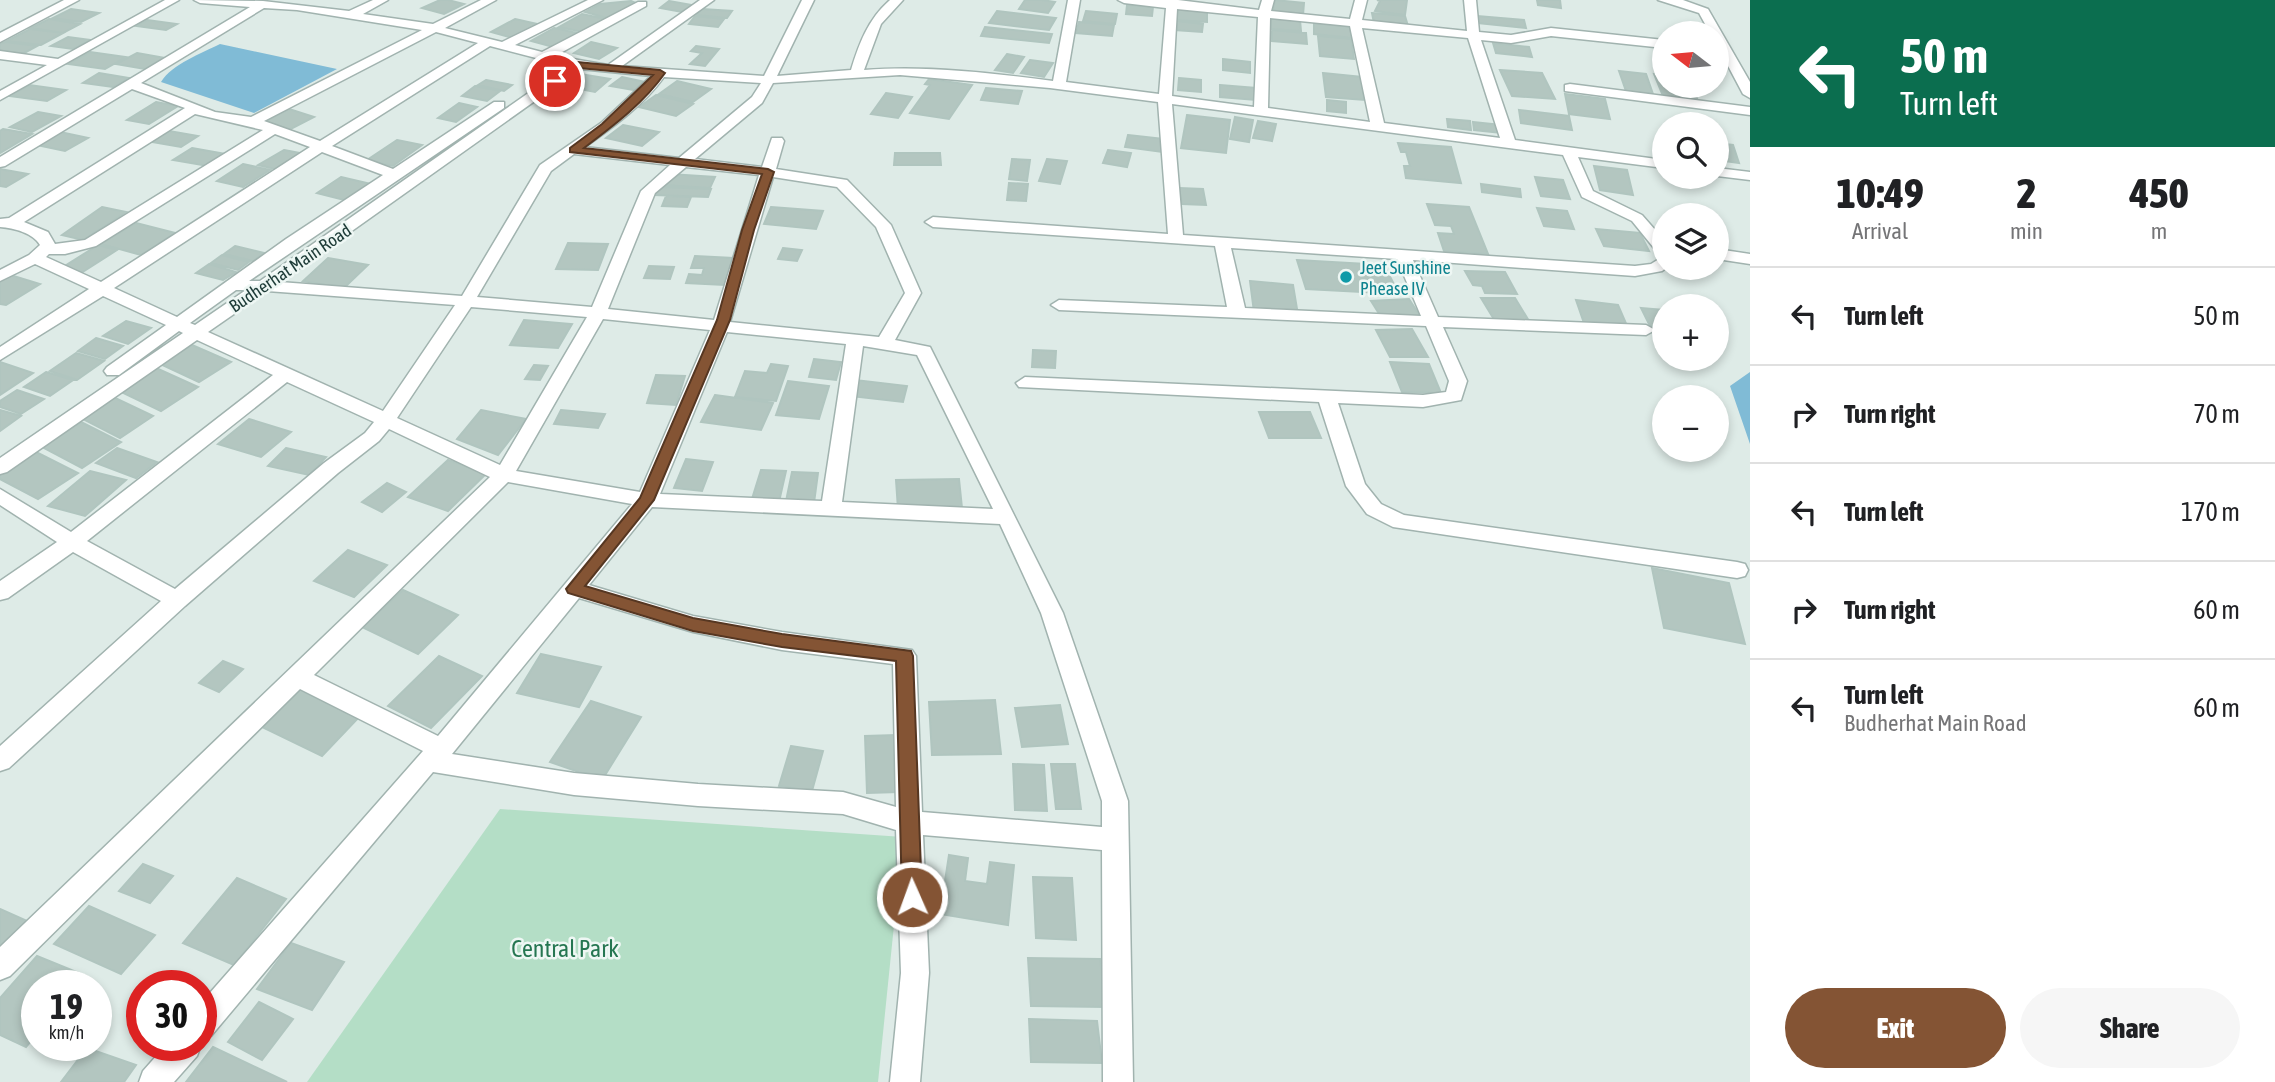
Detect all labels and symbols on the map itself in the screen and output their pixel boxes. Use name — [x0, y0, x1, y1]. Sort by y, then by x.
north arrow — [1652, 21, 1729, 98]
pin — [525, 51, 585, 111]
street label: Budherhat Main Road — [225, 219, 355, 317]
place label: Jeet Sunshine Phease IV — [1360, 257, 1451, 299]
marker: Jeet Sunshine Phease IV — [1338, 269, 1354, 285]
position arrow — [875, 860, 949, 934]
park label: Central Park — [511, 935, 619, 962]
speed limit sign: 30 — [126, 970, 217, 1061]

